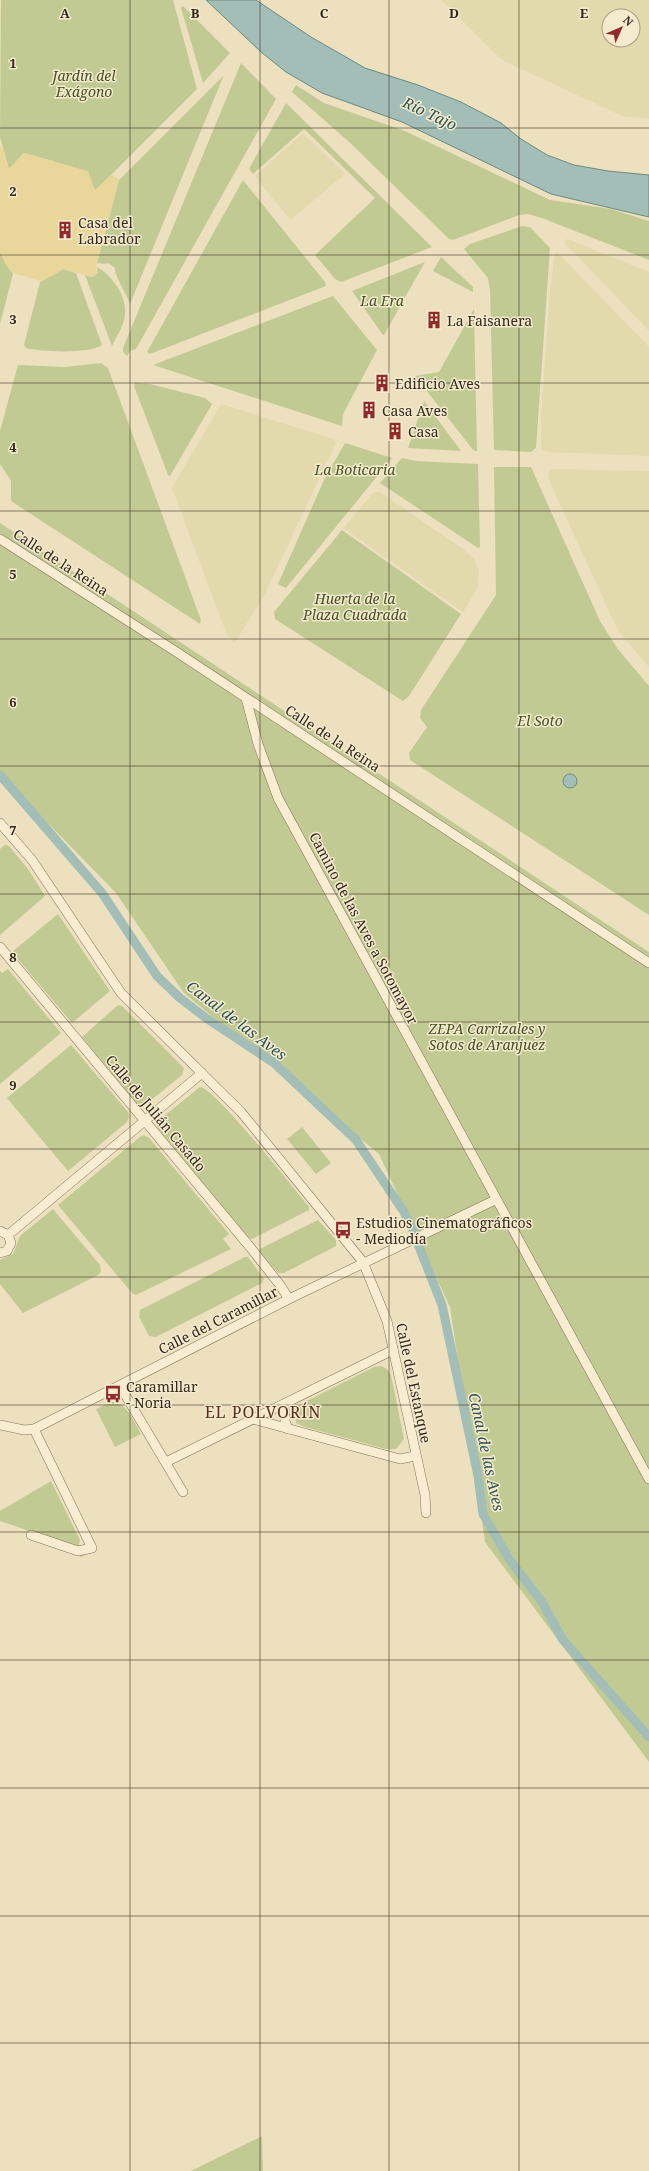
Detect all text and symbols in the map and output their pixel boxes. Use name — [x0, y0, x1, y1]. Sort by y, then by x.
text: A — [60, 4, 70, 22]
text: B — [191, 4, 200, 22]
text: C — [320, 4, 329, 22]
text: D — [449, 4, 459, 22]
text: E — [580, 4, 589, 22]
north arrow — [601, 8, 641, 48]
text: N — [620, 12, 637, 29]
text: 1 — [9, 54, 17, 72]
park label: Jardín del Exágono — [49, 66, 116, 101]
water label: Río Tajo — [399, 91, 460, 134]
text: 2 — [9, 182, 17, 200]
place label: Casa del Labrador — [78, 213, 141, 248]
building icon: Casa del Labrador — [55, 220, 75, 240]
park label: La Era — [359, 291, 405, 310]
text: 3 — [9, 310, 17, 328]
building icon: La Faisanera — [424, 310, 444, 330]
place label: La Faisanera — [447, 311, 532, 330]
building icon: Edificio Aves — [372, 373, 392, 393]
place label: Edificio Aves — [395, 374, 480, 393]
building icon: Casa Aves — [359, 400, 379, 420]
place label: Casa Aves — [382, 401, 447, 420]
building icon: Casa — [385, 421, 405, 441]
place label: Casa — [408, 422, 439, 441]
text: 4 — [9, 438, 17, 456]
park label: La Boticaria — [314, 460, 396, 479]
street label: Calle de la Reina — [10, 524, 112, 600]
text: 5 — [9, 565, 17, 583]
park label: Huerta de la Plaza Cuadrada — [302, 589, 408, 624]
text: 6 — [9, 693, 17, 711]
street label: Calle de la Reina — [282, 700, 384, 776]
park label: El Soto — [516, 711, 563, 730]
text: 7 — [9, 821, 17, 839]
street label: Camino de las Aves a Sotomayor — [305, 829, 423, 1028]
text: 8 — [9, 948, 17, 966]
water label: Canal de las Aves — [183, 976, 291, 1064]
park label: ZEPA Carrizales y Sotos de Aranjuez — [428, 1019, 545, 1054]
street label: Calle de Julián Casado — [102, 1051, 210, 1175]
text: 9 — [9, 1076, 17, 1094]
place label: Estudios Cinematográficos - Mediodía — [356, 1213, 532, 1248]
bus stop icon: Estudios Cinematográficos - Mediodía — [333, 1220, 353, 1240]
street label: Calle del Caramillar — [155, 1281, 281, 1358]
street label: Calle del Estanque — [392, 1321, 436, 1445]
place label: Caramillar - Noria — [126, 1377, 198, 1412]
bus stop icon: Caramillar - Noria — [103, 1384, 123, 1404]
water label: Canal de las Aves — [465, 1391, 509, 1513]
district label: EL POLVORÍN — [205, 1401, 321, 1423]

